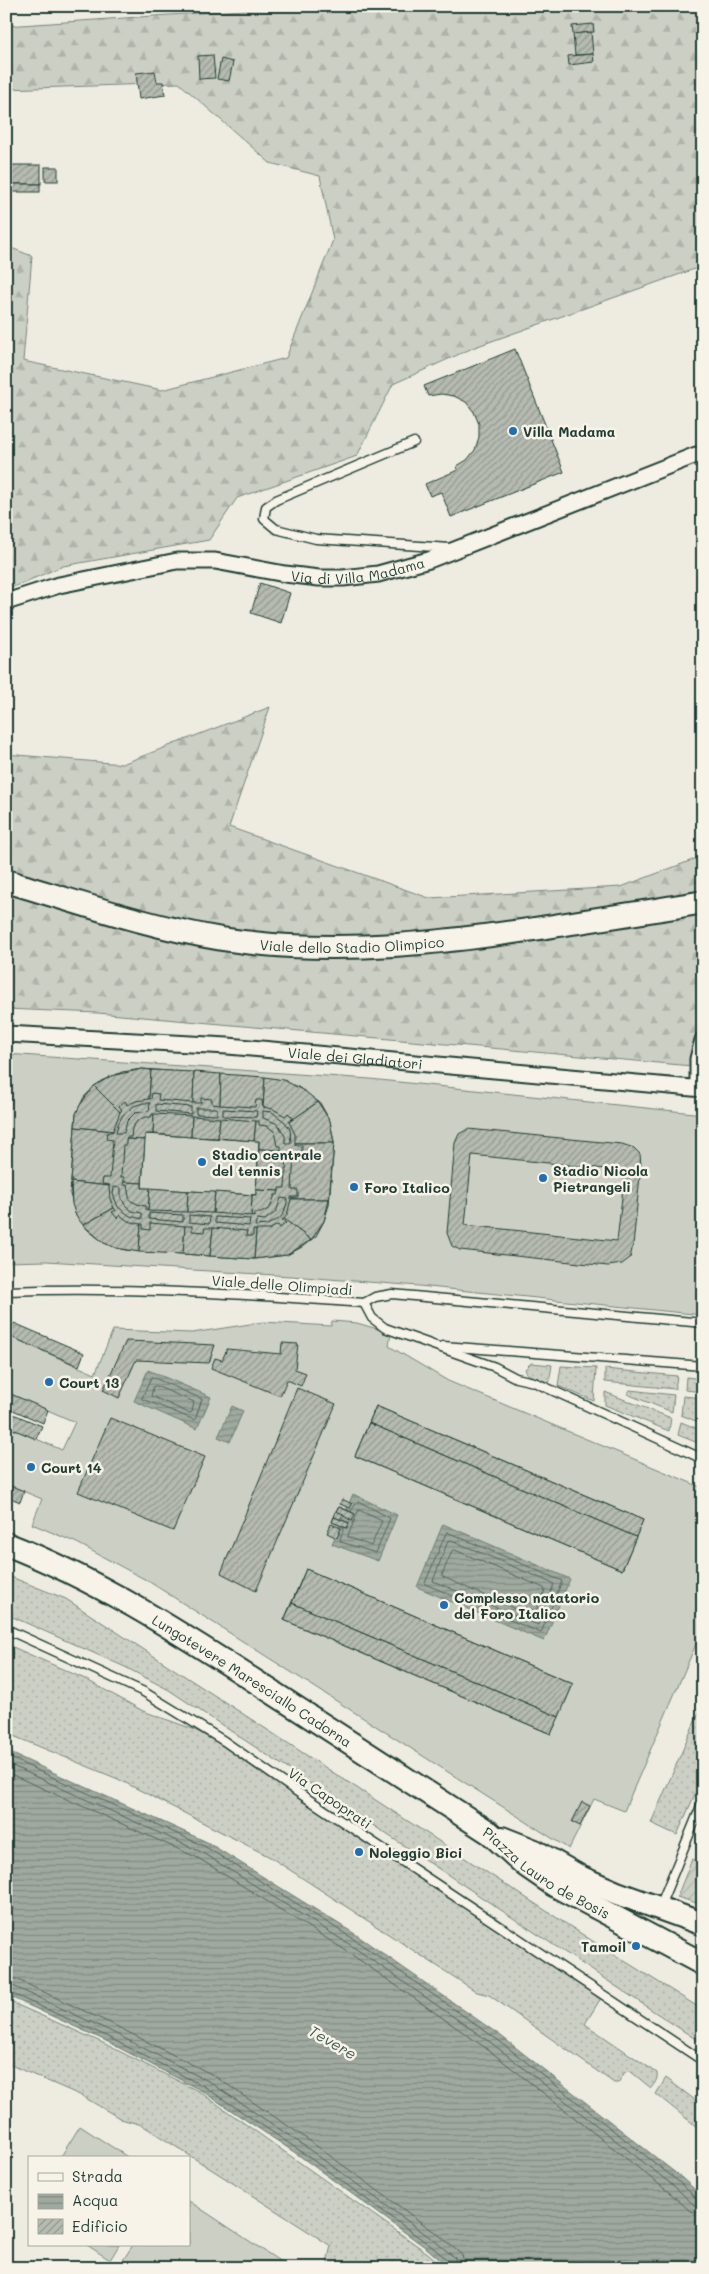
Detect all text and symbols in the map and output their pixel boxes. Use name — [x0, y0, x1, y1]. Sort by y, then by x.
place label: Villa Madama — [523, 422, 616, 441]
marker: Villa Madama — [507, 425, 519, 437]
street label: Via di Villa Madama — [290, 552, 427, 588]
street label: Viale dello Stadio Olimpico — [259, 931, 445, 957]
street label: Viale dei Gladiatori — [287, 1042, 423, 1073]
place label: Stadio centrale del tennis — [212, 1145, 322, 1180]
marker: Stadio centrale del tennis — [196, 1156, 208, 1168]
place label: Stadio Nicola Pietrangeli — [553, 1161, 649, 1196]
marker: Stadio Nicola Pietrangeli — [537, 1172, 549, 1184]
place label: Foro Italico — [364, 1178, 450, 1197]
marker: Foro Italico — [348, 1181, 360, 1193]
street label: Viale delle Olimpiadi — [211, 1271, 353, 1299]
place label: Court 13 — [59, 1373, 119, 1392]
marker: Court 13 — [43, 1376, 55, 1388]
place label: Court 14 — [41, 1458, 102, 1477]
marker: Court 14 — [25, 1461, 37, 1473]
place label: Complesso natatorio del Foro Italico — [454, 1588, 600, 1623]
marker: Complesso natatorio del Foro Italico — [438, 1599, 450, 1611]
street label: Lungotevere Maresciallo Cadorna — [149, 1610, 356, 1751]
street label: Via Capoprati — [284, 1763, 376, 1833]
street label: Piazza Lauro de Bosis — [480, 1822, 613, 1923]
place label: Noleggio Bici — [369, 1843, 462, 1862]
marker: Noleggio Bici — [353, 1846, 365, 1858]
place label: Tamoil — [581, 1937, 626, 1956]
marker: Tamoil — [630, 1940, 642, 1952]
water label: Tevere — [306, 2020, 360, 2064]
legend — [28, 2156, 190, 2246]
text: Strada — [72, 2166, 123, 2186]
text: Acqua — [72, 2190, 118, 2210]
text: Edificio — [72, 2216, 128, 2236]

